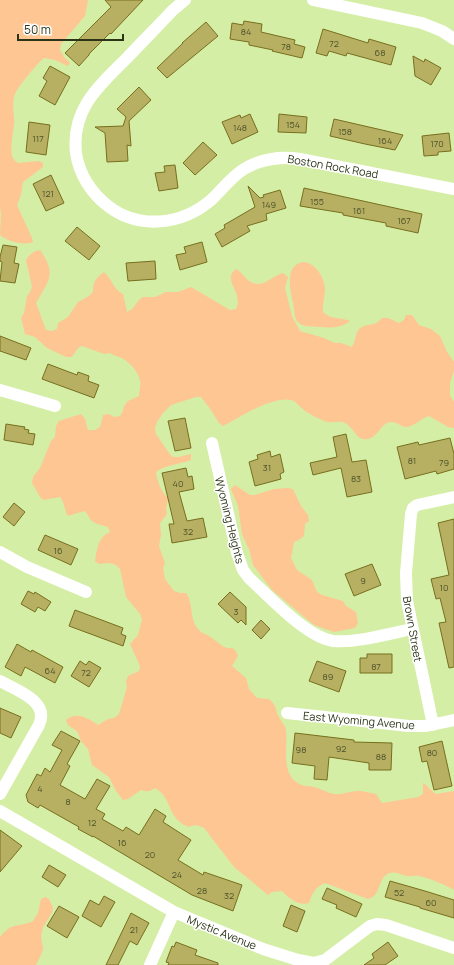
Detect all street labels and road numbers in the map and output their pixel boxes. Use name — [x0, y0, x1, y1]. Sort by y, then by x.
street label: Boston Rock Road — [287, 151, 379, 181]
street label: Wyoming Heights — [212, 475, 248, 565]
street label: Brown Street — [400, 595, 426, 663]
street label: East Wyoming Avenue — [303, 708, 416, 732]
street label: Mystic Avenue — [185, 911, 260, 953]

